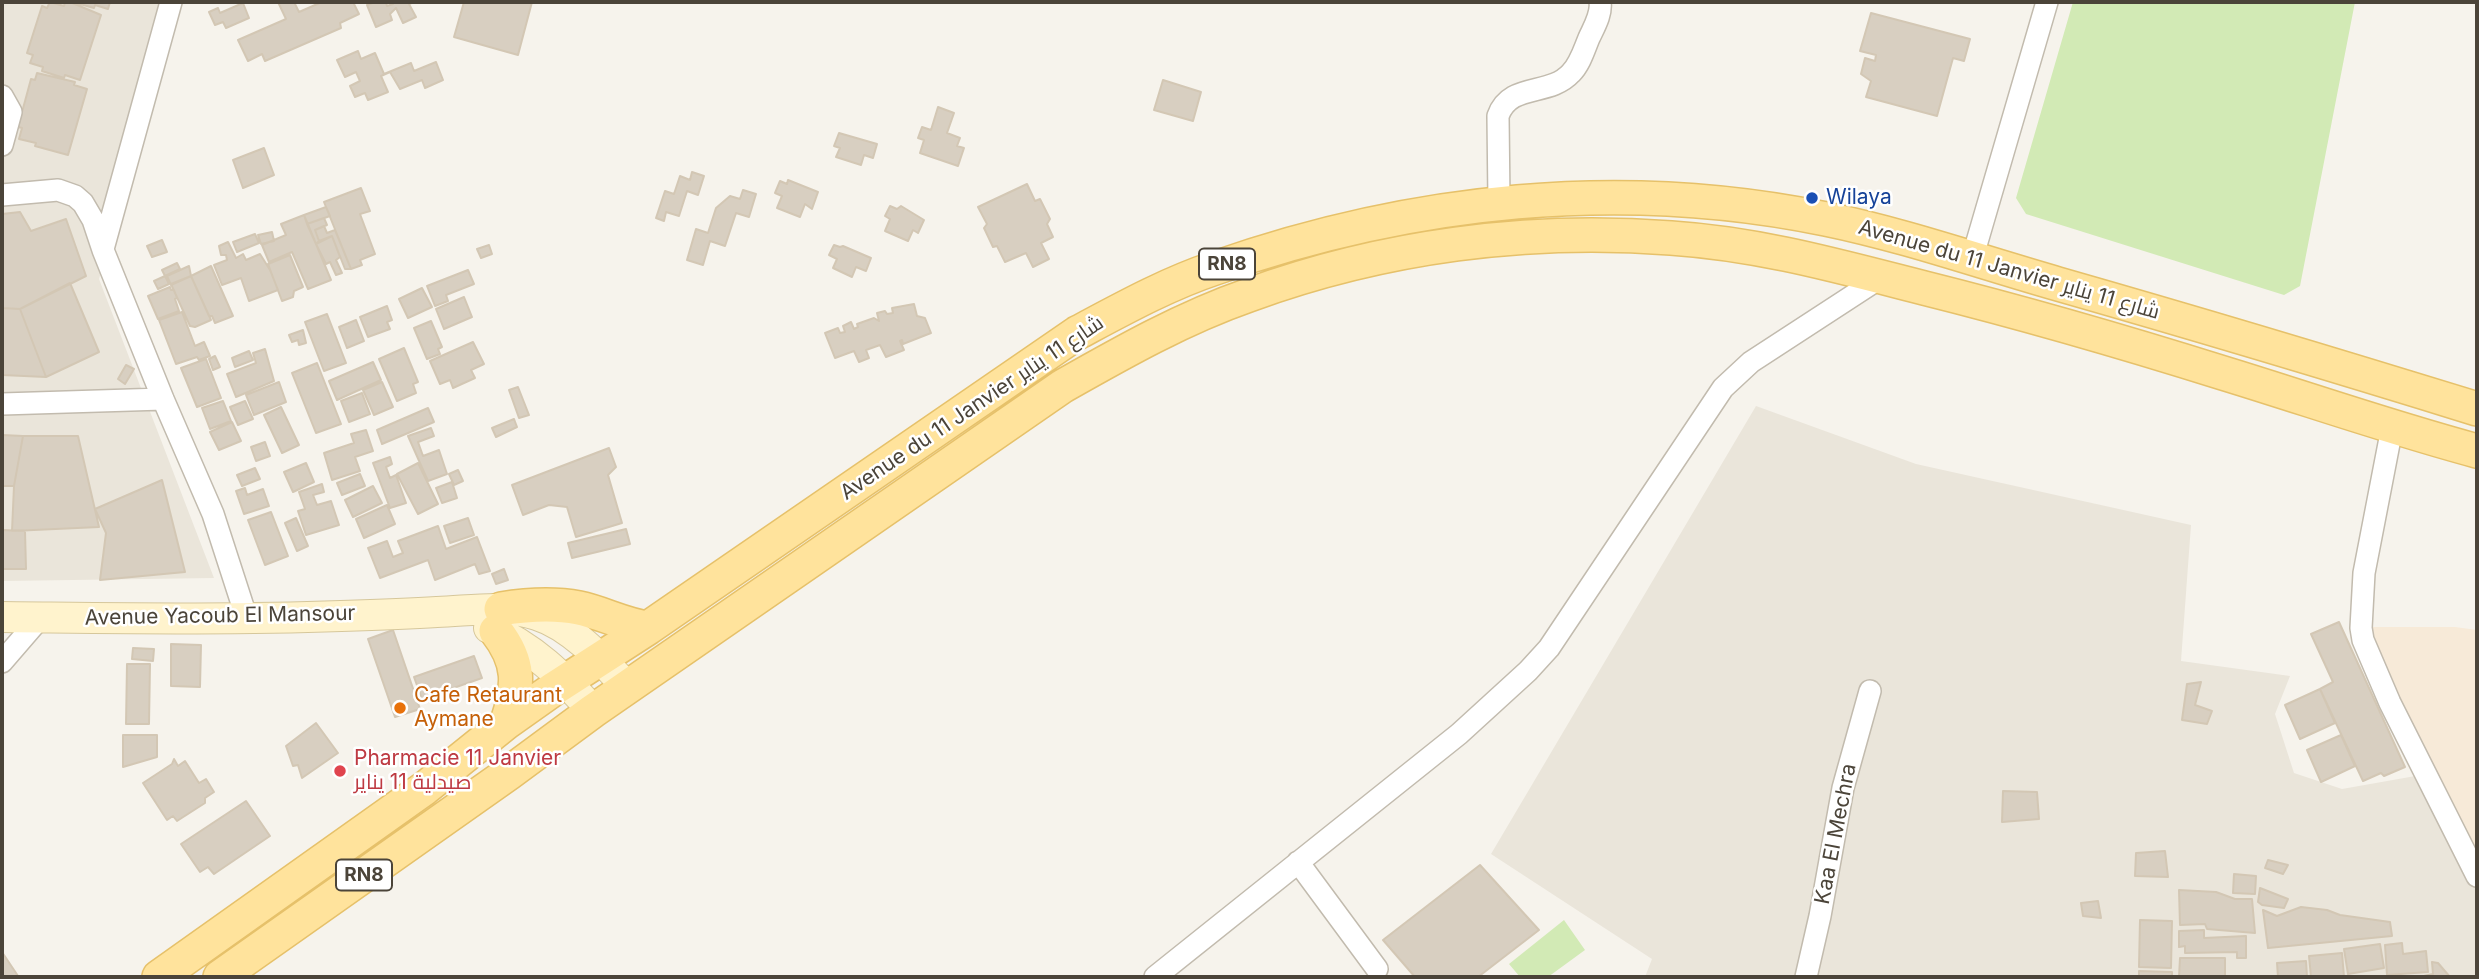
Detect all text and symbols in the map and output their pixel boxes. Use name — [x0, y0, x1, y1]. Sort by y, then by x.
place label: Wilaya — [1826, 185, 1892, 211]
marker: Wilaya — [1804, 190, 1820, 206]
street label: Avenue du 11 Janvier شارع 11 يناير — [1856, 215, 2162, 325]
road number: RN8 — [1199, 248, 1255, 280]
street label: Avenue du 11 Janvier شارع 11 يناير — [836, 310, 1108, 506]
street label: Avenue Yacoub El Mansour — [84, 601, 356, 631]
place label: Cafe Retaurant Aymane — [414, 683, 562, 733]
marker: Cafe Retaurant Aymane — [392, 700, 408, 716]
place label: Pharmacie 11 Janvier صيدلية 11 يناير — [354, 746, 561, 796]
street label: Kaa El Mechra — [1810, 762, 1862, 906]
marker: Pharmacie 11 Janvier صيدلية 11 يناير — [332, 763, 348, 779]
road number: RN8 — [336, 860, 392, 890]

